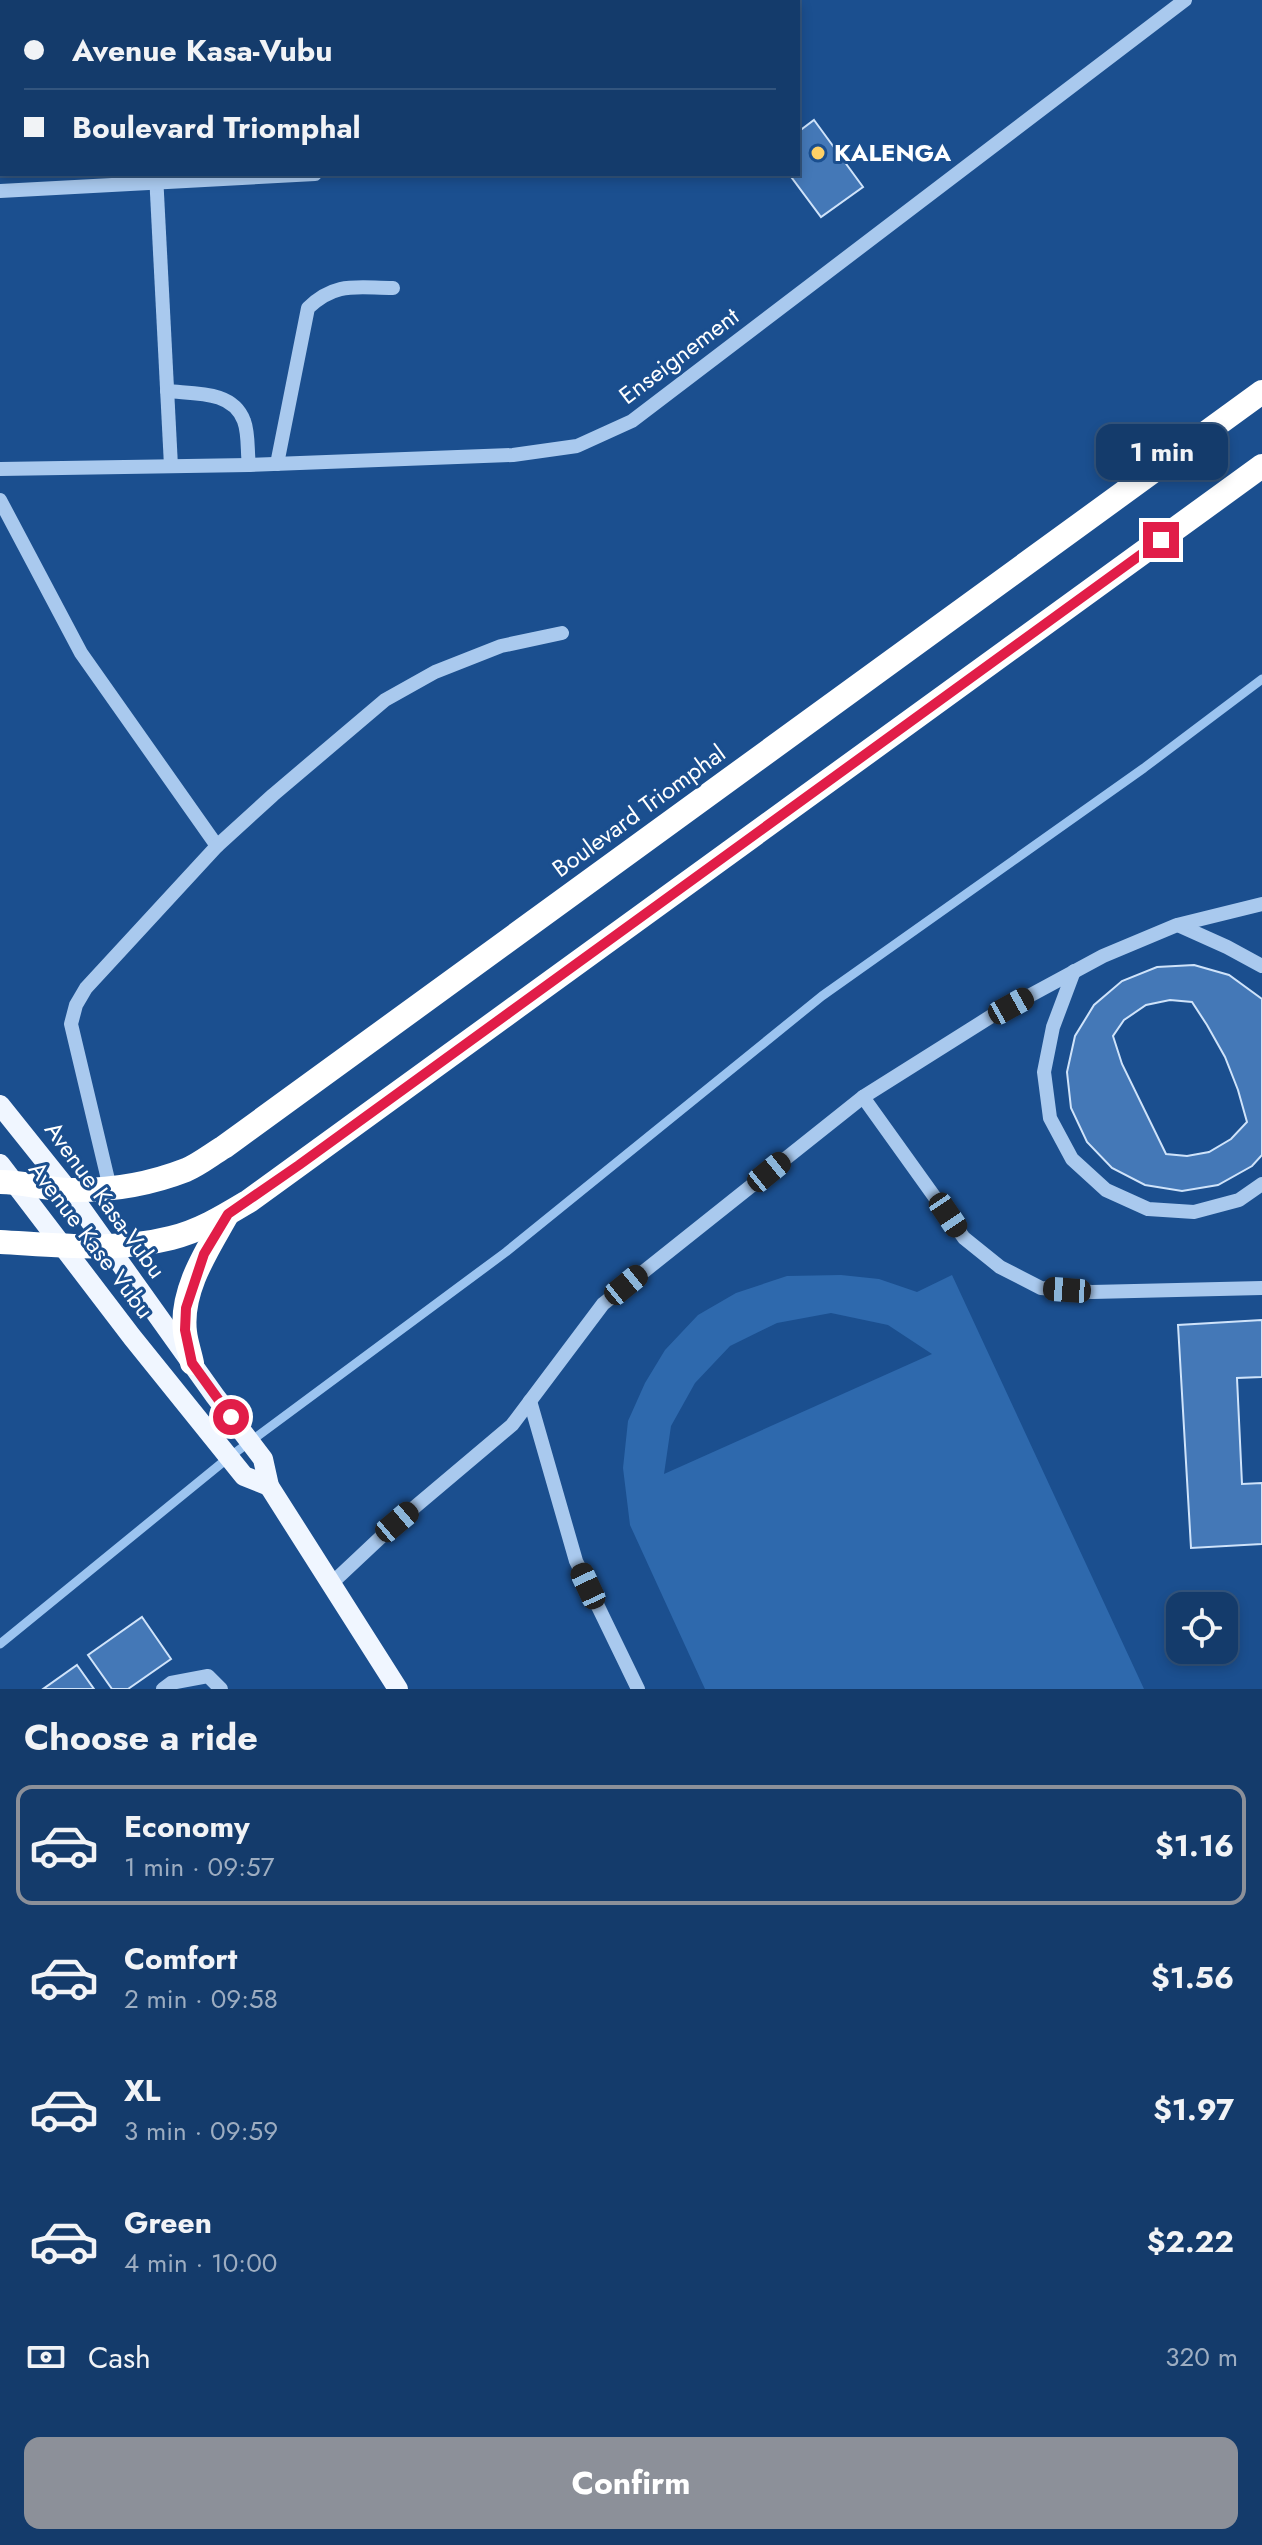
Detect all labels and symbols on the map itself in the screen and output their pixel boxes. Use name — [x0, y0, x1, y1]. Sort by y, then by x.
place label: KALENGA — [834, 135, 951, 170]
marker: KALENGA — [809, 144, 827, 162]
street label: Enseignement — [611, 299, 746, 412]
callout: 1 min — [1095, 424, 1227, 480]
route end — [1143, 522, 1179, 558]
street label: Boulevard Triomphal — [545, 736, 733, 886]
car — [984, 984, 1038, 1028]
street label: Avenue Kasa-Vubu — [36, 1114, 174, 1285]
car — [743, 1148, 795, 1196]
street label: Avenue Kase Vubu — [20, 1154, 162, 1326]
car — [925, 1188, 971, 1242]
car — [600, 1261, 652, 1309]
car — [1042, 1276, 1092, 1304]
route start — [213, 1399, 249, 1435]
car — [371, 1497, 423, 1547]
car — [567, 1559, 609, 1613]

